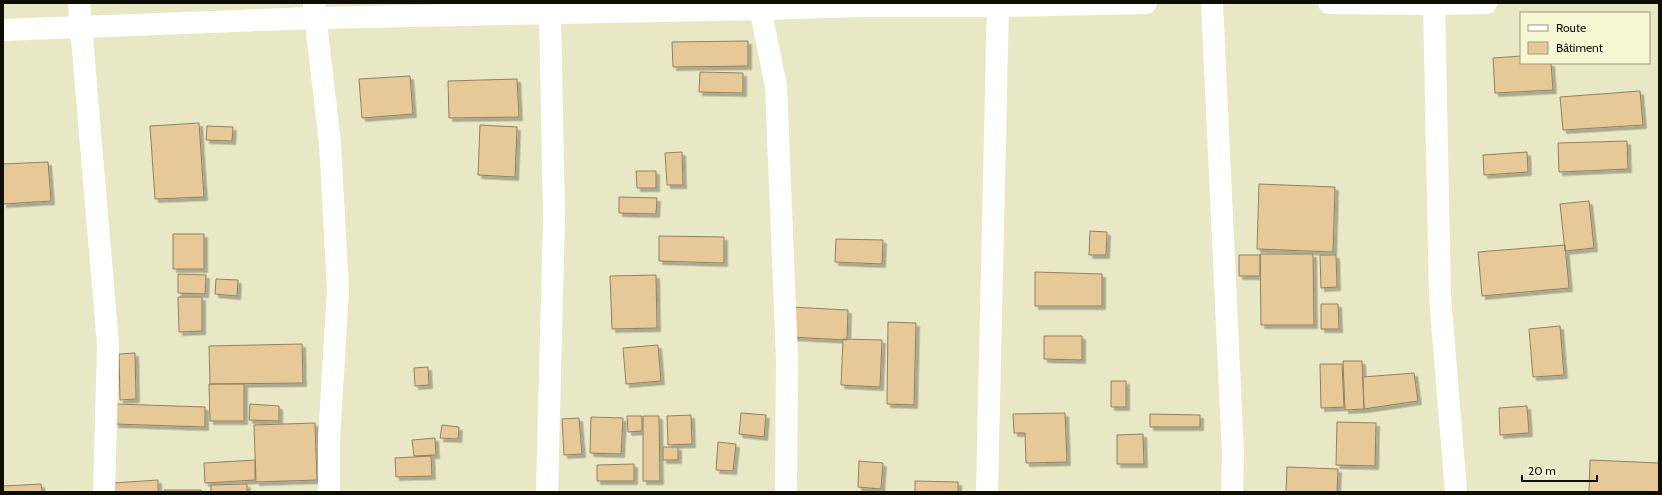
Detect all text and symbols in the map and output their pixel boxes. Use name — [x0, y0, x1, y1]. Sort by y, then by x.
legend — [1520, 12, 1650, 64]
text: Route — [1556, 20, 1586, 35]
text: Bâtiment — [1556, 40, 1603, 55]
scale bar — [1522, 457, 1597, 483]
text: 20 m — [1528, 463, 1556, 478]

